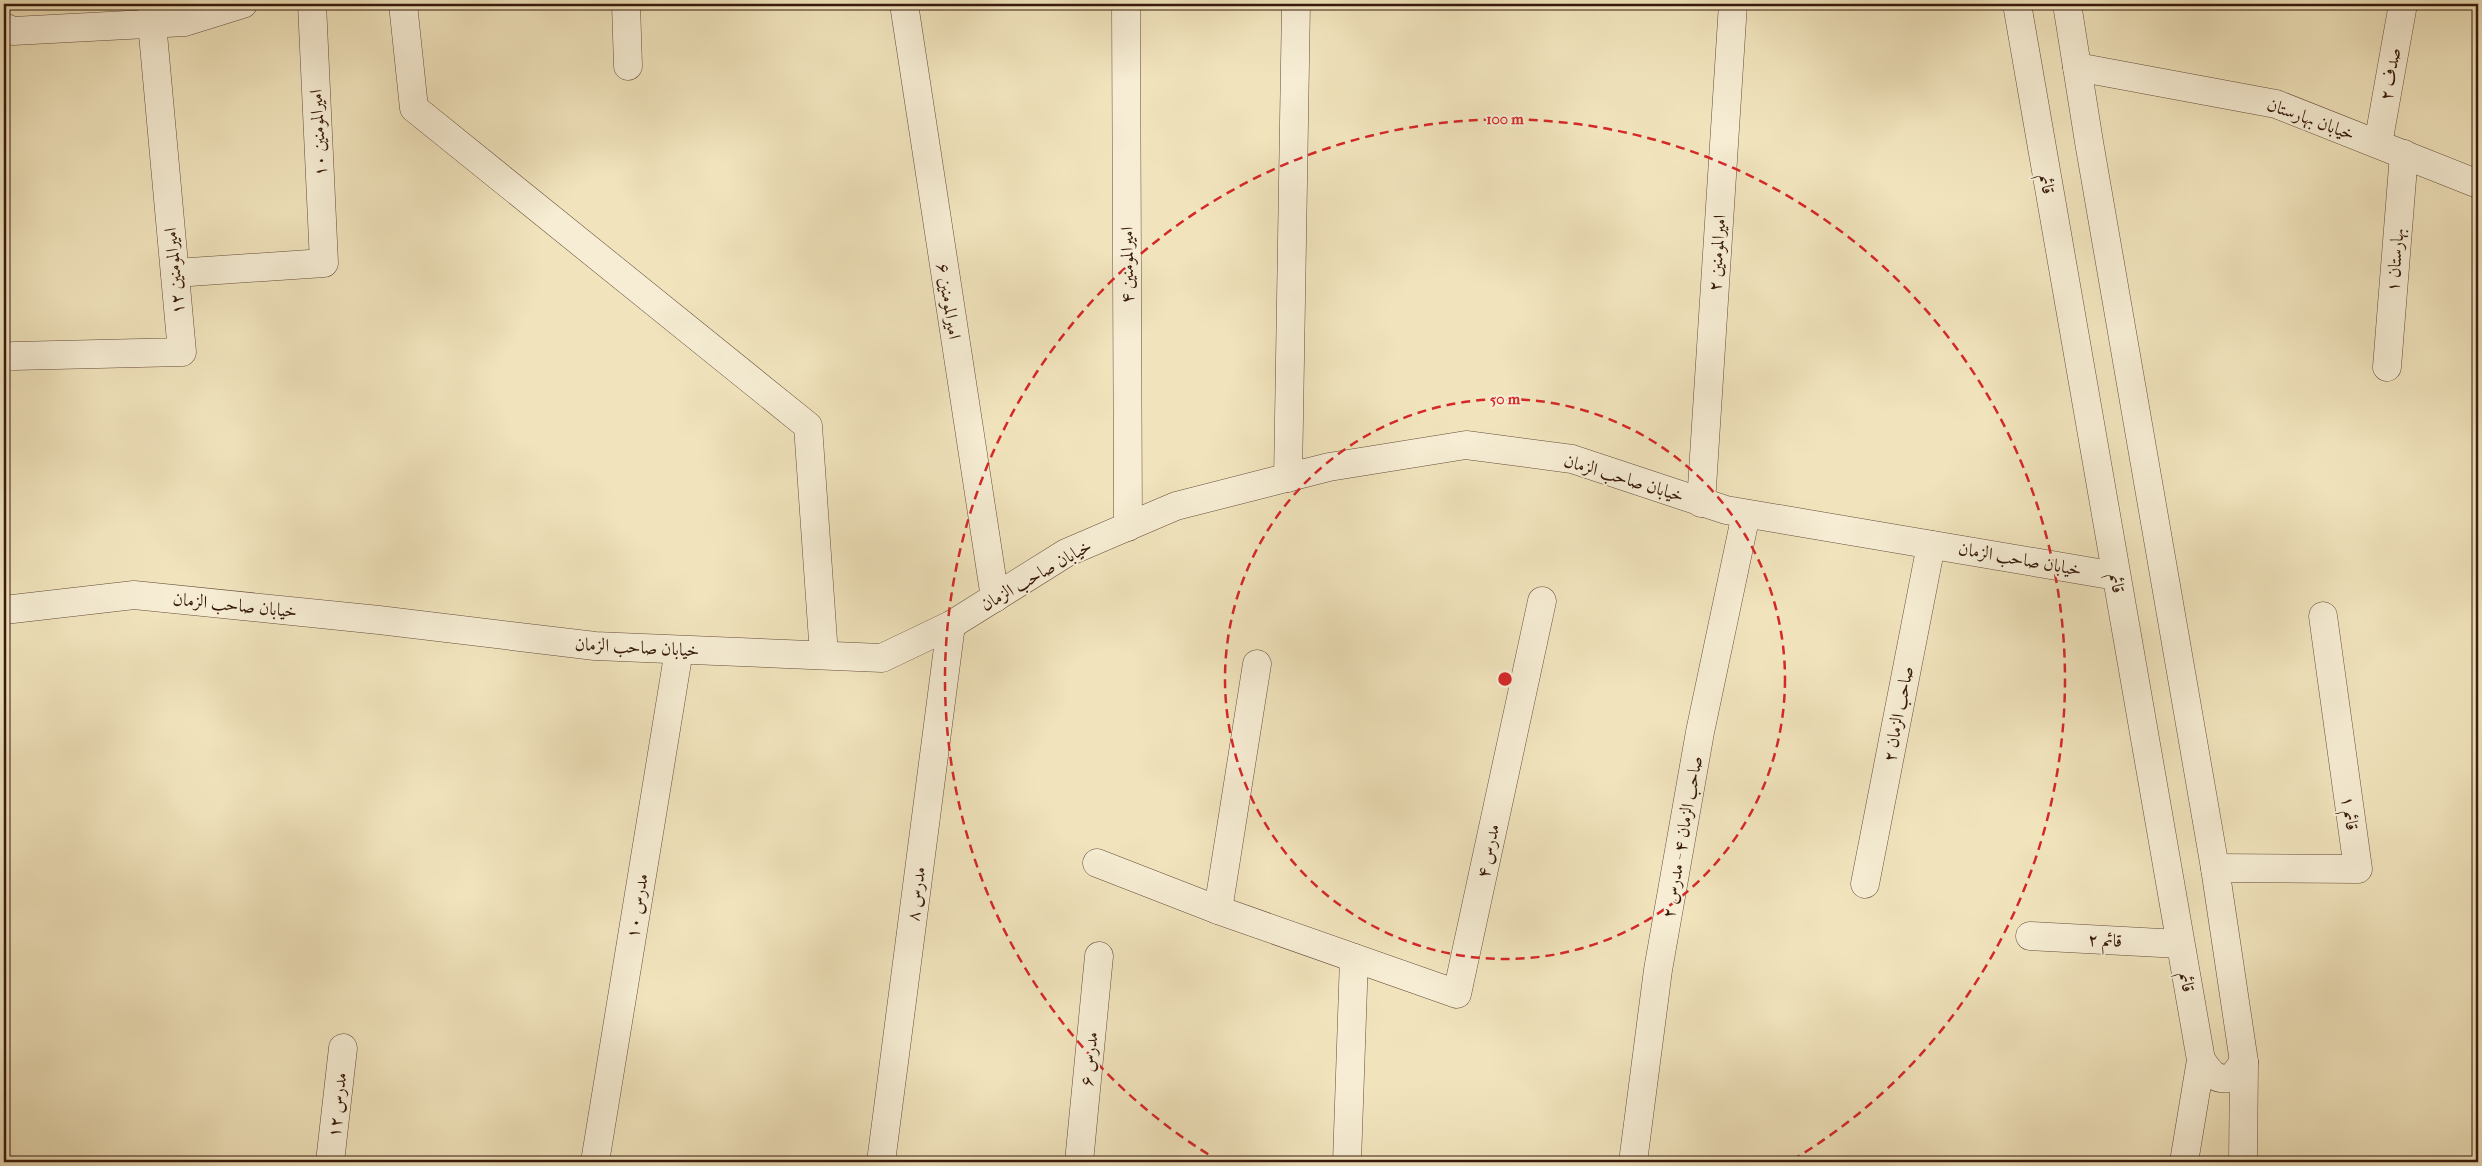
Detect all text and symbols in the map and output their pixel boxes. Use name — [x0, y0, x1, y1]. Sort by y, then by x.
street label: صدف ۲ — [2376, 46, 2405, 102]
street label: امیرالمومنین ۱۰ — [306, 89, 331, 177]
street label: خیابان بهارستان — [2264, 94, 2358, 146]
text: 100 m — [1486, 110, 1524, 128]
street label: قائم — [2029, 172, 2059, 197]
street label: امیرالمومنین ۲ — [1704, 214, 1731, 292]
street label: امیرالمومنین ۱۲ — [160, 226, 189, 315]
street label: امیرالمومنین ۴ — [1117, 227, 1138, 303]
street label: بهارستان ۱ — [2382, 227, 2410, 293]
street label: امیرالمومنین ۶ — [932, 262, 965, 341]
text: 50 m — [1490, 390, 1521, 408]
street label: خیابان صاحب الزمان — [1561, 450, 1687, 508]
street label: خیابان صاحب الزمان — [977, 535, 1096, 617]
street label: خیابان صاحب الزمان — [1957, 538, 2083, 582]
street label: قائم — [2099, 571, 2129, 596]
street label: خیابان صاحب الزمان — [172, 589, 298, 623]
street label: خیابان صاحب الزمان — [574, 634, 700, 662]
street label: صاحب الزمان ۲ — [1879, 664, 1919, 764]
centre of rings — [1496, 670, 1514, 688]
street label: صاحب الزمان ۴ - مدرس ۲ — [1658, 754, 1708, 920]
street label: قائم ۱ — [2332, 795, 2362, 832]
street label: مدرس ۴ — [1473, 822, 1504, 880]
street label: مدرس ۸ — [903, 866, 930, 923]
street label: مدرس ۱۰ — [622, 872, 653, 940]
street label: قائم ۲ — [2087, 929, 2123, 957]
street label: قائم — [2169, 970, 2199, 995]
street label: مدرس ۶ — [1076, 1031, 1103, 1087]
street label: مدرس ۱۲ — [324, 1071, 351, 1139]

